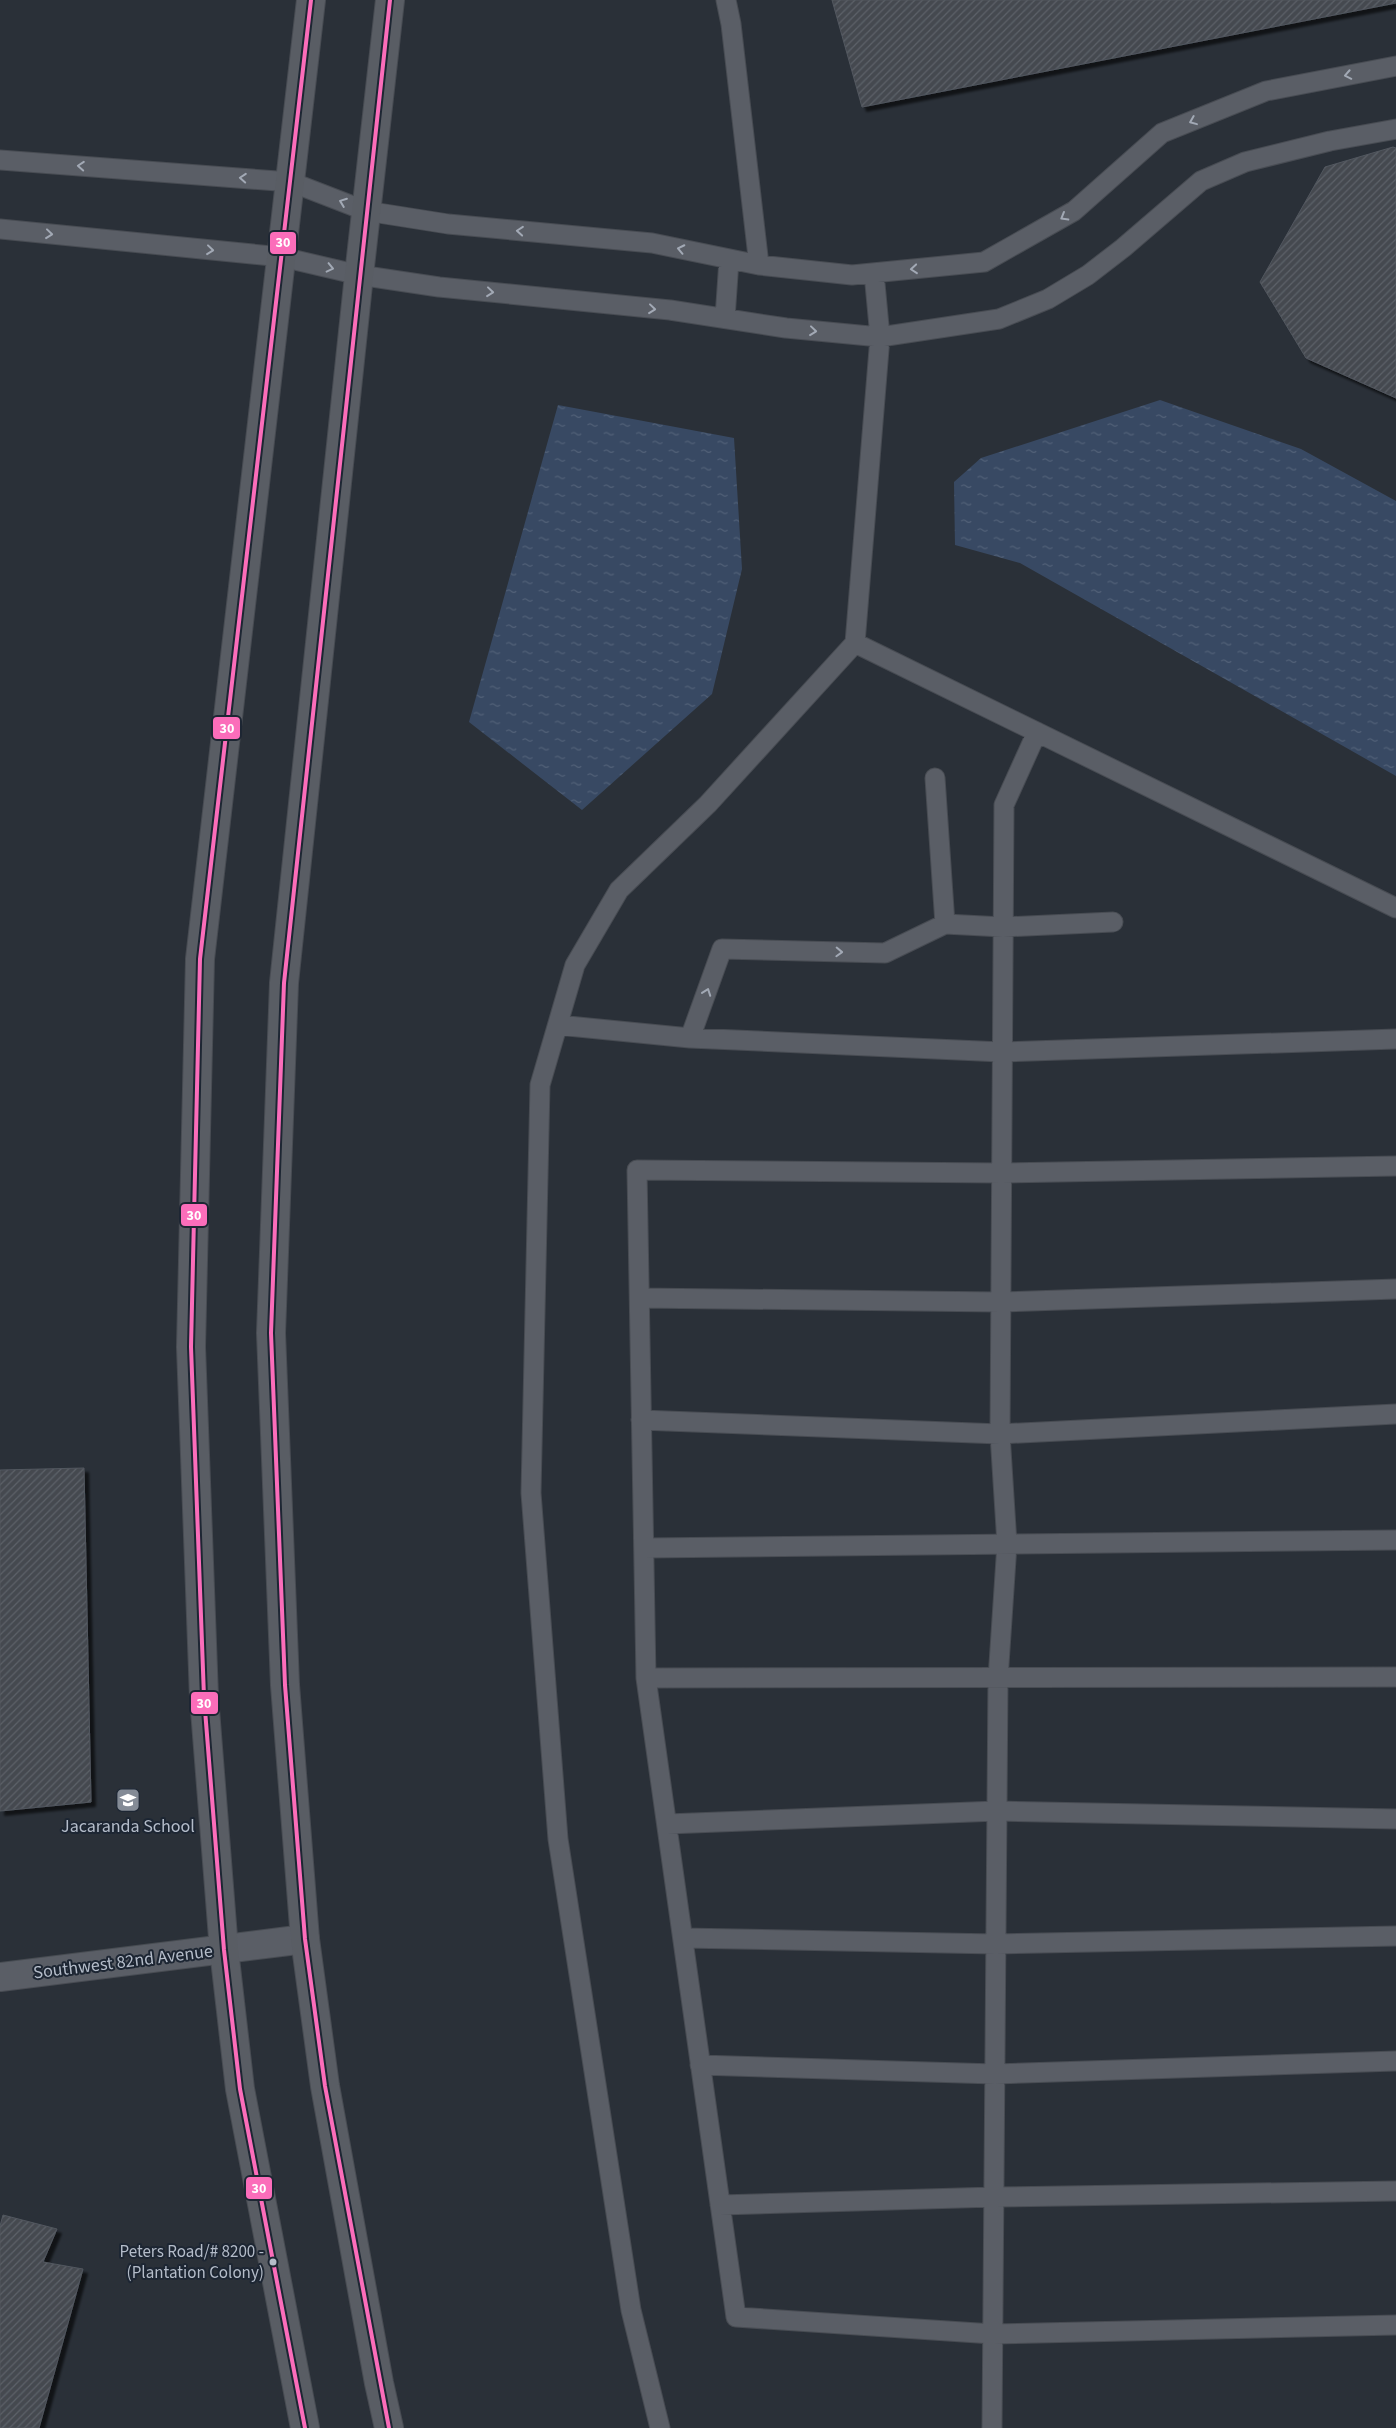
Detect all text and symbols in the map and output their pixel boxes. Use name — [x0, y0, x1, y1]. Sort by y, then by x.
one-way arrow — [1344, 69, 1353, 80]
one-way arrow — [1189, 114, 1198, 125]
one-way arrow — [76, 161, 84, 172]
one-way arrow — [239, 173, 247, 184]
one-way arrow — [339, 198, 348, 208]
one-way arrow — [1060, 210, 1069, 220]
one-way arrow — [516, 226, 524, 237]
one-way arrow — [45, 228, 53, 239]
line badge: 30 — [269, 231, 297, 255]
text: 30 — [276, 233, 290, 253]
one-way arrow — [207, 244, 215, 255]
one-way arrow — [677, 244, 686, 255]
one-way arrow — [325, 262, 334, 273]
one-way arrow — [909, 263, 917, 274]
one-way arrow — [487, 286, 495, 297]
one-way arrow — [648, 303, 656, 314]
one-way arrow — [809, 325, 817, 336]
line badge: 30 — [212, 716, 241, 740]
text: 30 — [220, 719, 234, 739]
one-way arrow — [836, 947, 843, 957]
one-way arrow — [701, 988, 711, 997]
line badge: 30 — [180, 1203, 208, 1227]
text: 30 — [187, 1206, 201, 1226]
line badge: 30 — [190, 1691, 219, 1715]
text: 30 — [197, 1694, 211, 1714]
school or university icon: Jacaranda School — [115, 1787, 141, 1813]
place label: Jacaranda School — [61, 1814, 195, 1839]
street label: Southwest 82nd Avenue — [32, 1939, 214, 1985]
line badge: 30 — [245, 2176, 273, 2200]
text: 30 — [252, 2179, 266, 2199]
place label: Peters Road/# 8200 - (Plantation Colony) — [119, 2240, 264, 2285]
marker: Peters Road/# 8200 - (Plantation Colony) — [268, 2257, 278, 2267]

